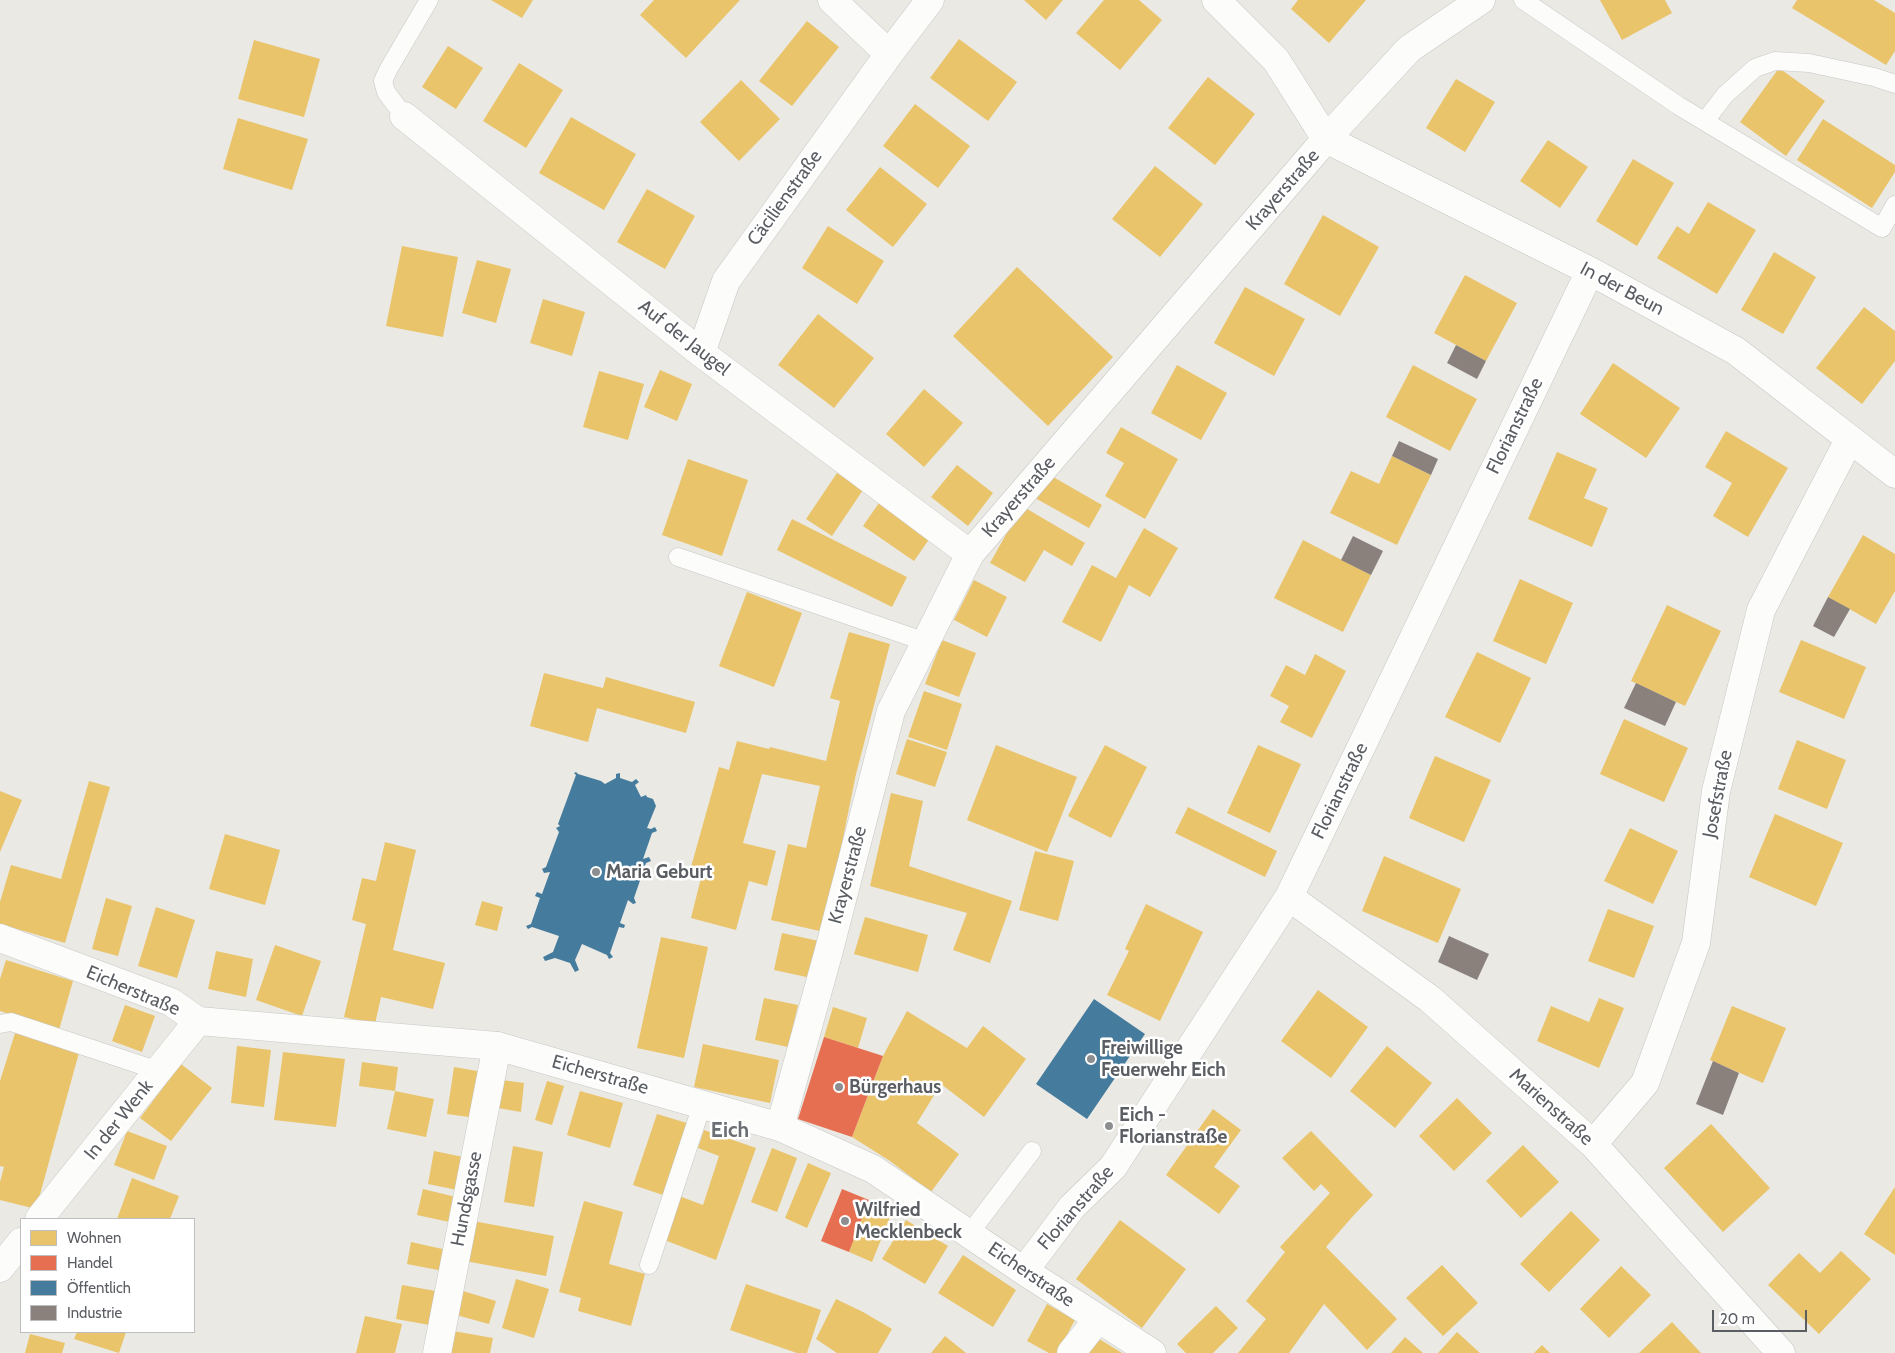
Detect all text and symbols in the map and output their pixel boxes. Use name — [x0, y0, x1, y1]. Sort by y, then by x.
street label: Krayerstraße — [1241, 145, 1325, 235]
street label: Cäcilienstraße — [743, 146, 827, 250]
street label: In der Beun — [1576, 257, 1668, 321]
street label: Auf der Jaugel — [634, 295, 734, 381]
street label: Florianstraße — [1482, 374, 1548, 478]
street label: Krayerstraße — [977, 452, 1061, 542]
street label: Florianstraße — [1307, 739, 1373, 843]
street label: Josefstraße — [1698, 748, 1738, 840]
street label: Krayerstraße — [824, 824, 872, 926]
place label: Maria Geburt — [606, 861, 712, 883]
marker: Maria Geburt — [590, 866, 602, 878]
street label: Eicherstraße — [83, 961, 183, 1021]
place label: Freiwillige Feuerwehr Eich — [1101, 1037, 1226, 1081]
street label: Eicherstraße — [549, 1050, 651, 1100]
marker: Freiwillige Feuerwehr Eich — [1085, 1053, 1097, 1065]
street label: Marienstraße — [1504, 1064, 1598, 1150]
street label: In der Wenk — [80, 1075, 158, 1165]
place label: Bürgerhaus — [849, 1076, 941, 1098]
marker: Bürgerhaus — [833, 1081, 845, 1093]
place label: Eich - Florianstraße — [1119, 1104, 1227, 1148]
district label: Eich — [711, 1118, 749, 1144]
marker: Eich - Florianstraße — [1103, 1120, 1115, 1132]
street label: Hundsgasse — [447, 1150, 487, 1248]
street label: Florianstraße — [1033, 1161, 1119, 1255]
place label: Wilfried Mecklenbeck — [855, 1199, 962, 1243]
marker: Wilfried Mecklenbeck — [839, 1215, 851, 1227]
legend — [20, 1218, 195, 1333]
text: Wohnen — [67, 1229, 121, 1247]
street label: Eicherstraße — [983, 1238, 1079, 1312]
text: Handel — [67, 1254, 113, 1272]
text: Öffentlich — [67, 1279, 131, 1297]
scale bar — [1715, 1300, 1810, 1332]
text: Industrie — [67, 1304, 122, 1322]
text: 20 m — [1720, 1310, 1755, 1328]

